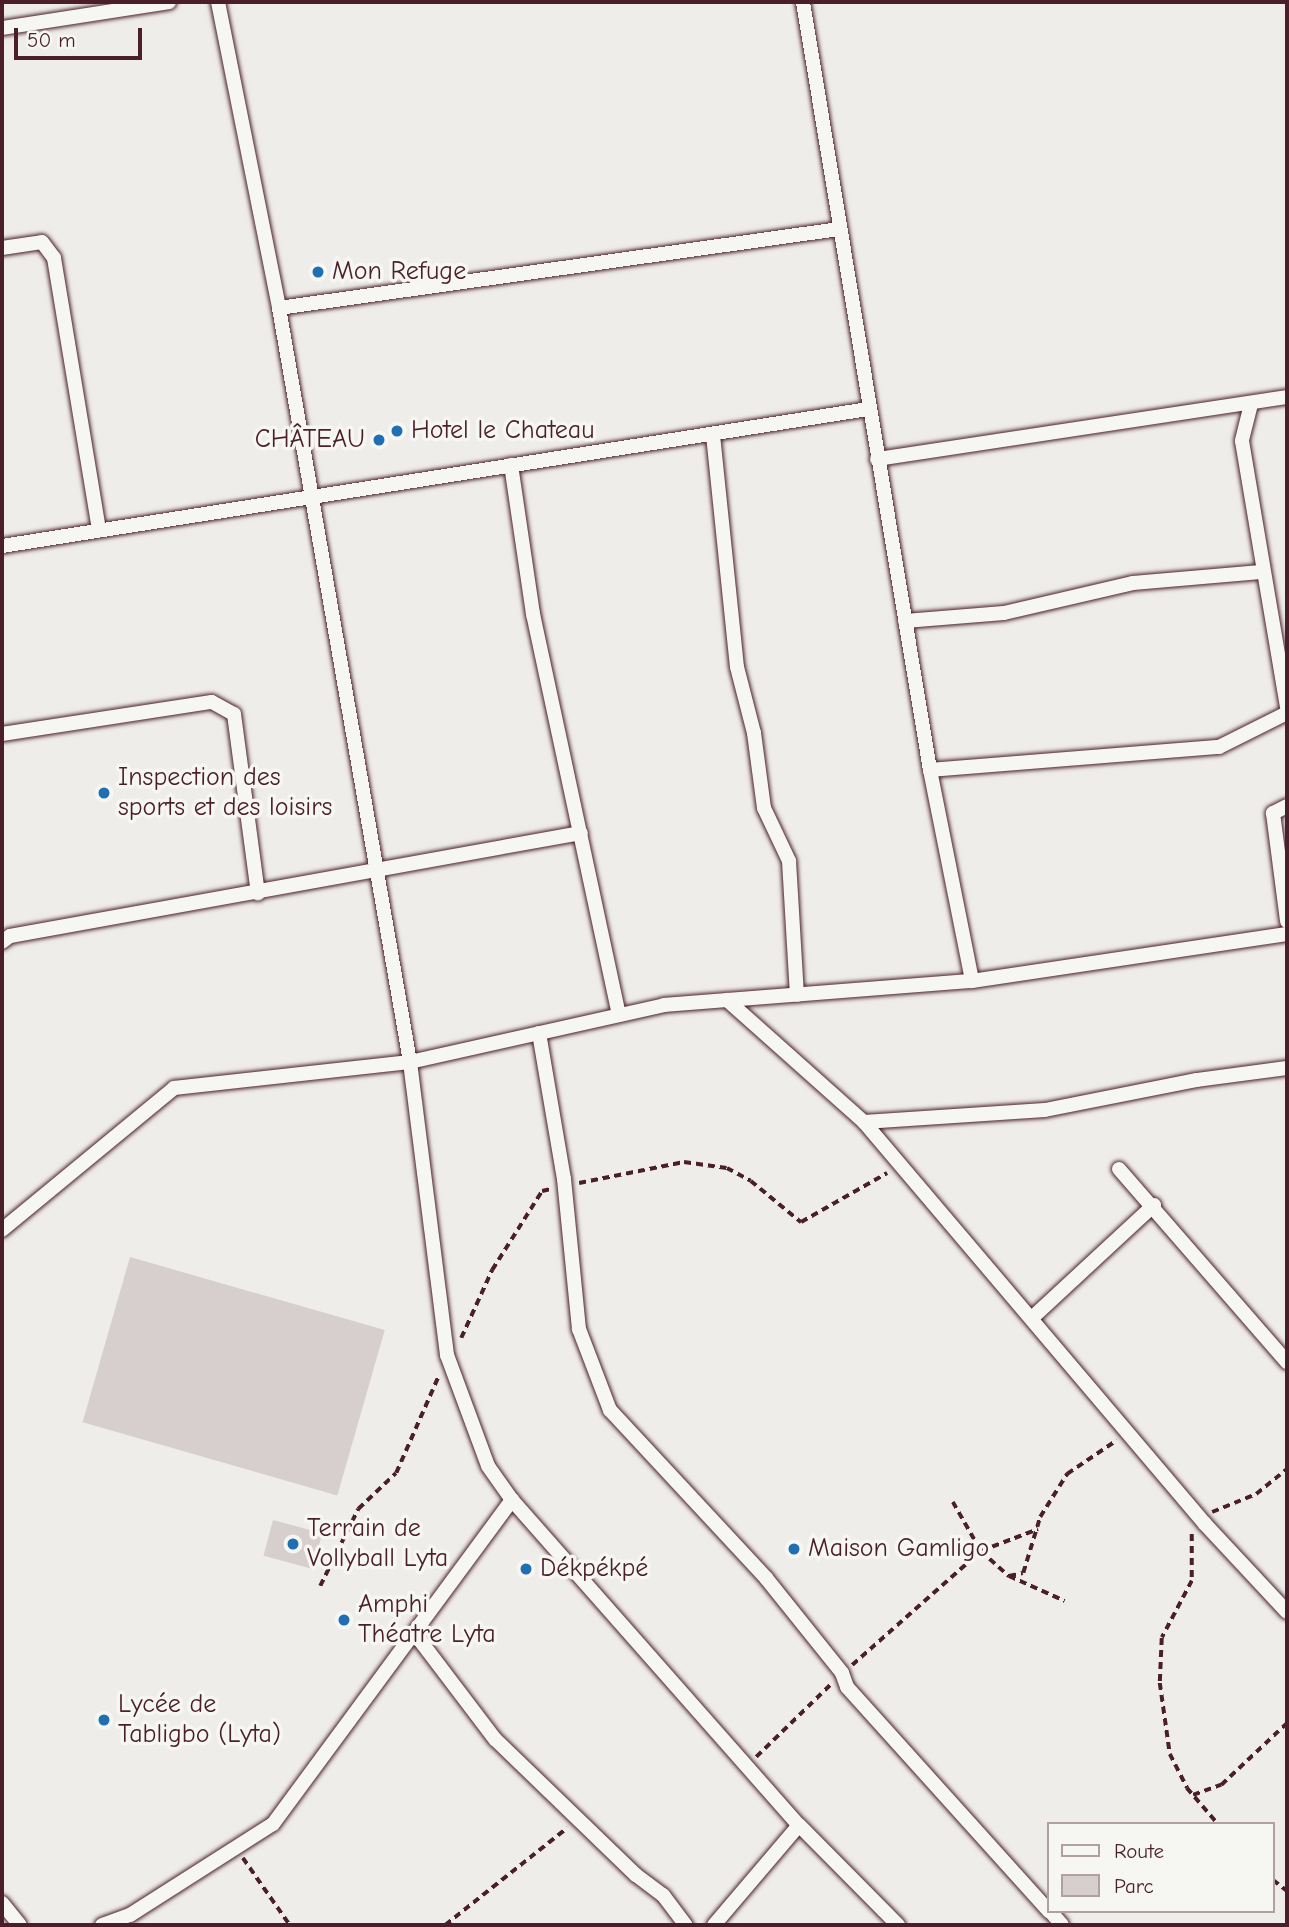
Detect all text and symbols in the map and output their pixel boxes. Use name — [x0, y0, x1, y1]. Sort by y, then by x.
scale bar — [18, 14, 145, 58]
text: 50 m — [27, 28, 76, 52]
place label: Mon Refuge — [332, 256, 466, 288]
marker: Mon Refuge — [310, 264, 326, 280]
place label: Hotel le Chateau — [411, 415, 595, 447]
marker: Hotel le Chateau — [389, 423, 405, 439]
place label: CHÂTEAU — [255, 424, 365, 456]
marker: CHÂTEAU — [371, 432, 387, 448]
place label: Inspection des sports et des loisirs — [118, 762, 332, 824]
marker: Inspection des sports et des loisirs — [96, 785, 112, 801]
place label: Terrain de Vollyball Lyta — [307, 1513, 448, 1574]
place label: Maison Gamligo — [808, 1533, 989, 1565]
marker: Terrain de Vollyball Lyta — [285, 1536, 301, 1552]
marker: Maison Gamligo — [786, 1541, 802, 1557]
place label: Dékpékpé — [540, 1553, 648, 1585]
marker: Dékpékpé — [518, 1561, 534, 1577]
place label: Amphi Théatre Lyta — [358, 1589, 496, 1650]
marker: Amphi Théatre Lyta — [336, 1612, 352, 1628]
place label: Lycée de Tabligbo (Lyta) — [118, 1689, 281, 1750]
marker: Lycée de Tabligbo (Lyta) — [96, 1712, 112, 1728]
legend — [1048, 1822, 1275, 1913]
text: Route — [1114, 1839, 1164, 1863]
text: Parc — [1114, 1874, 1154, 1898]

